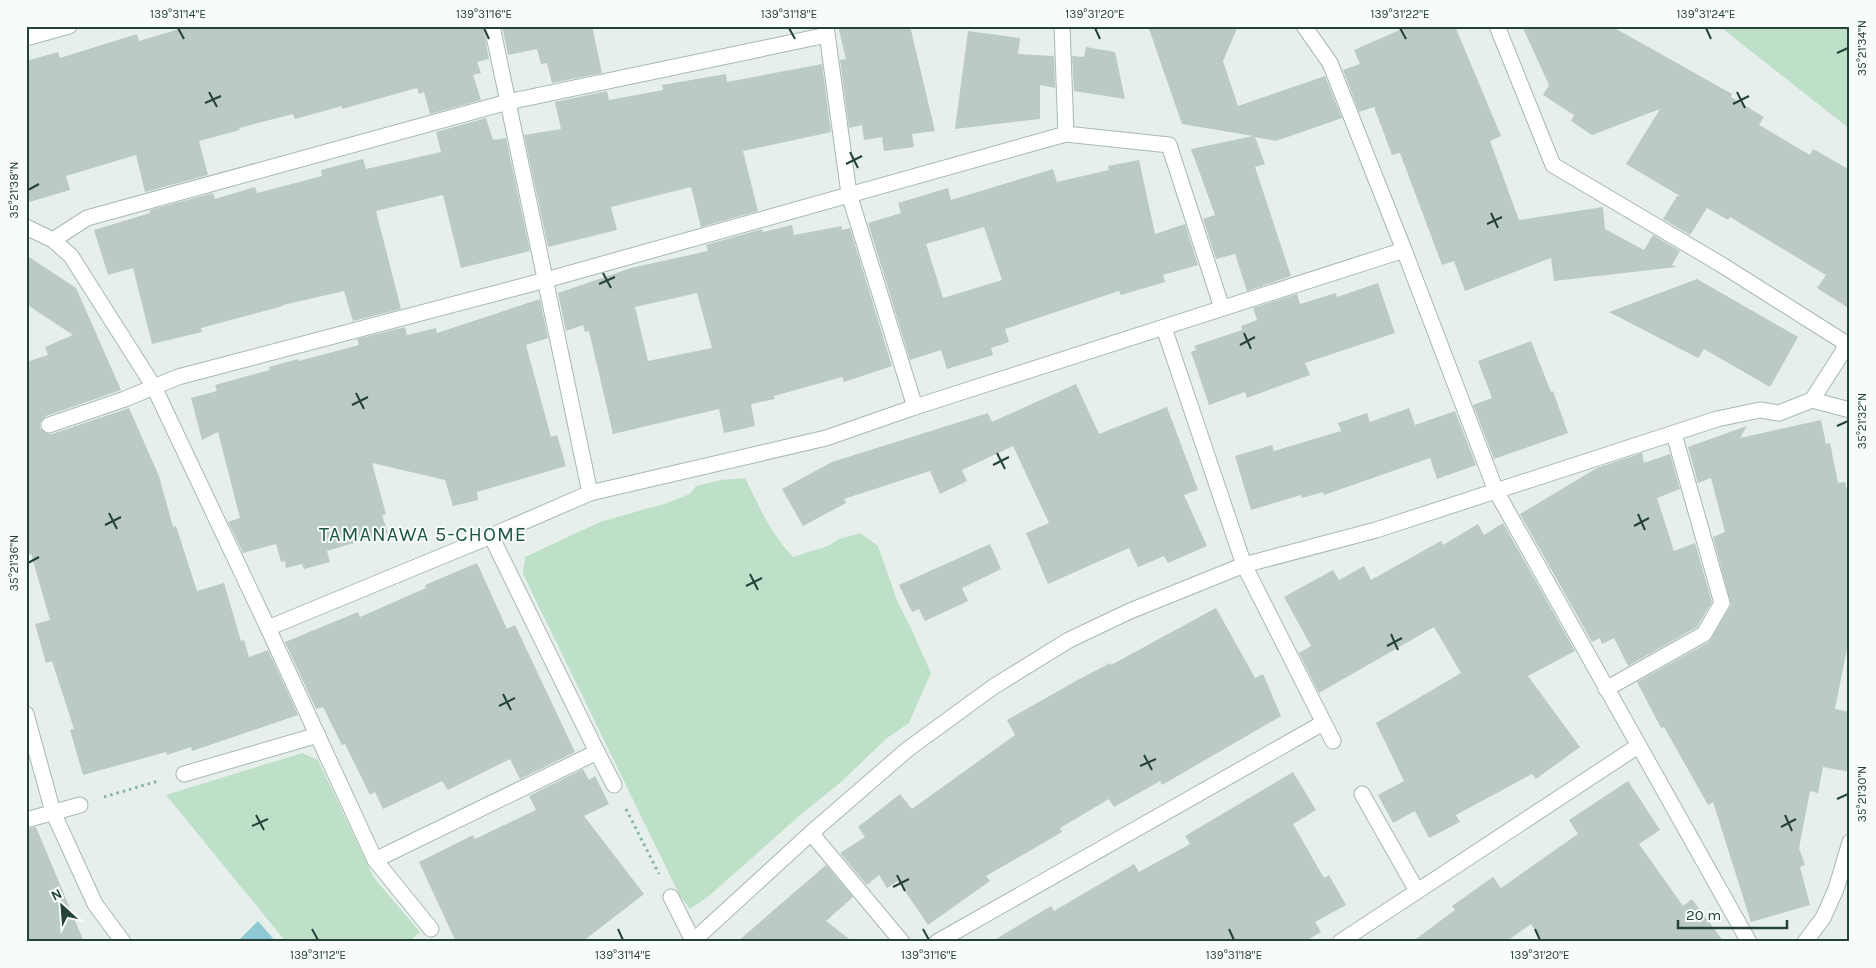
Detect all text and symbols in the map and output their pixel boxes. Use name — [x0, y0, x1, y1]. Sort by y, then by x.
text: 139°31'14"E — [150, 7, 206, 21]
text: 139°31'16"E — [456, 7, 512, 21]
text: 139°31'18"E — [761, 7, 817, 21]
text: 139°31'20"E — [1065, 7, 1125, 21]
text: 139°31'22"E — [1370, 7, 1430, 21]
text: 139°31'24"E — [1677, 7, 1735, 21]
text: 35°21'34"N — [1855, 20, 1869, 76]
text: 35°21'38"N — [7, 162, 21, 218]
text: 35°21'32"N — [1855, 393, 1869, 449]
district label: TAMANAWA 5-CHOME — [319, 523, 527, 546]
text: 35°21'36"N — [7, 535, 21, 591]
text: 35°21'30"N — [1855, 766, 1869, 822]
north arrow — [38, 880, 88, 930]
text: N — [48, 885, 65, 905]
scale bar — [1678, 898, 1787, 930]
text: 20 m — [1686, 906, 1721, 924]
text: 139°31'12"E — [290, 948, 346, 962]
text: 139°31'14"E — [595, 948, 651, 962]
text: 139°31'16"E — [901, 948, 957, 962]
text: 139°31'18"E — [1206, 948, 1262, 962]
text: 139°31'20"E — [1510, 948, 1570, 962]

